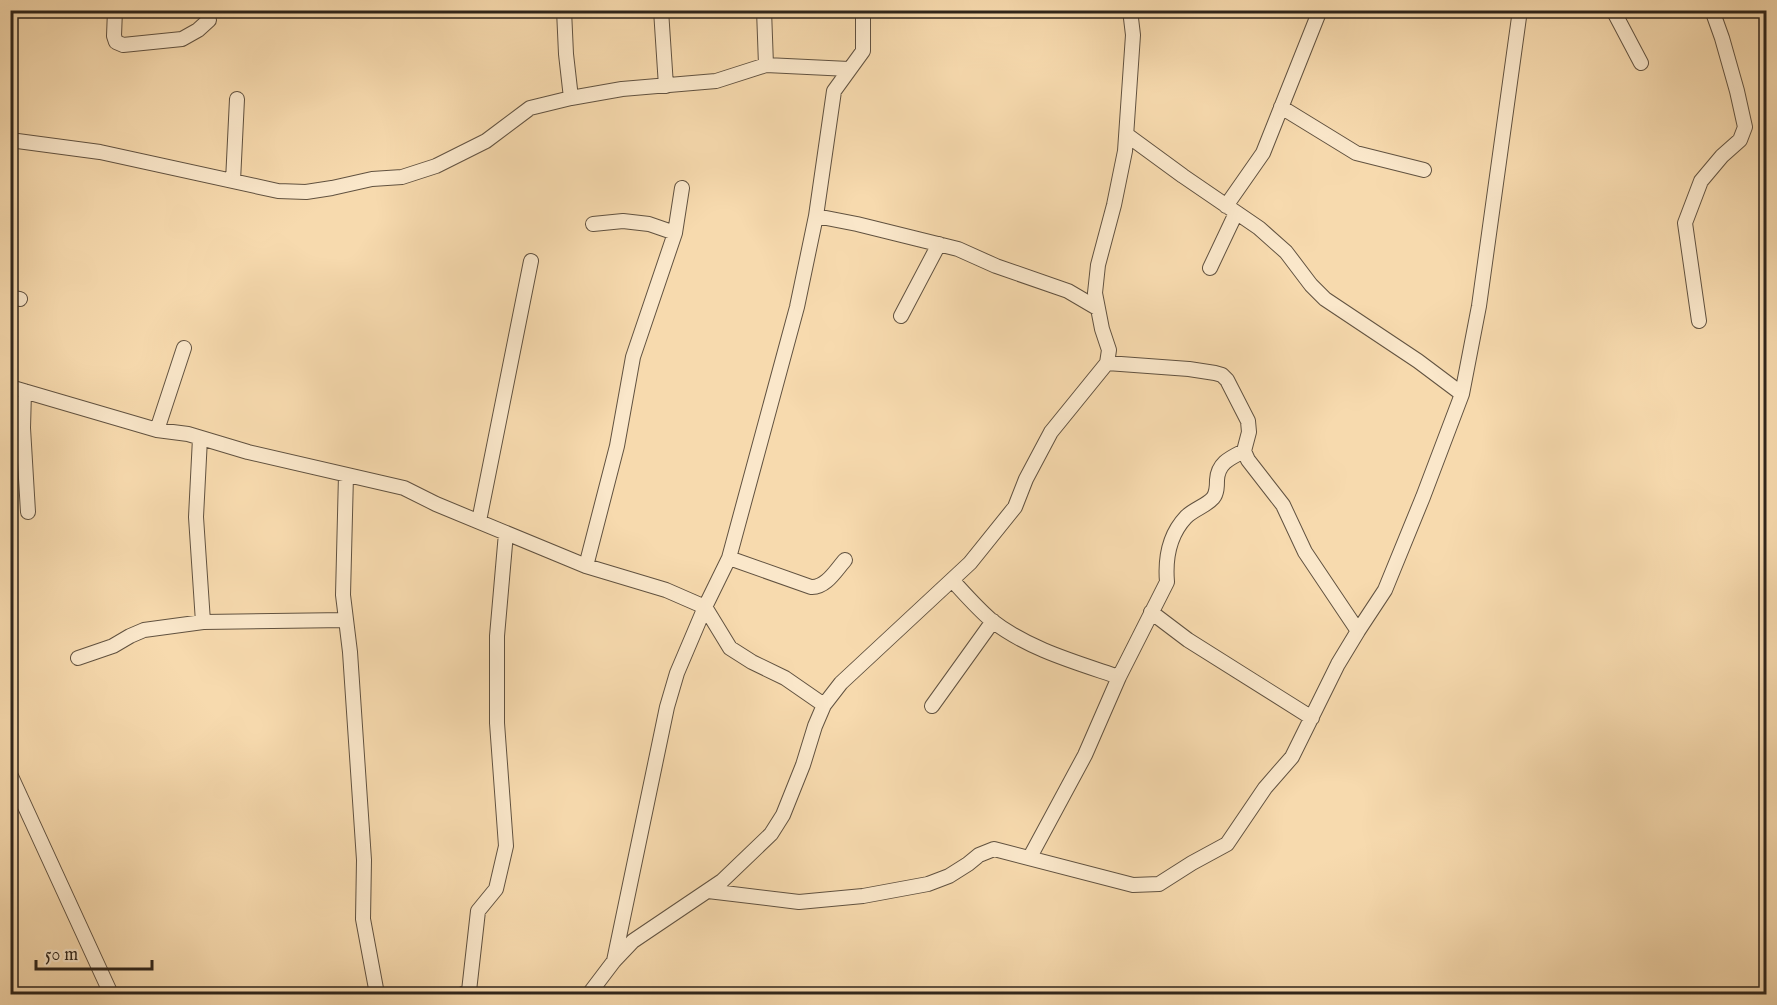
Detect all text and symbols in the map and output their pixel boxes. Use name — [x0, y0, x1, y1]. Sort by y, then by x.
scale bar — [36, 933, 152, 971]
text: 50 m — [45, 944, 78, 967]

